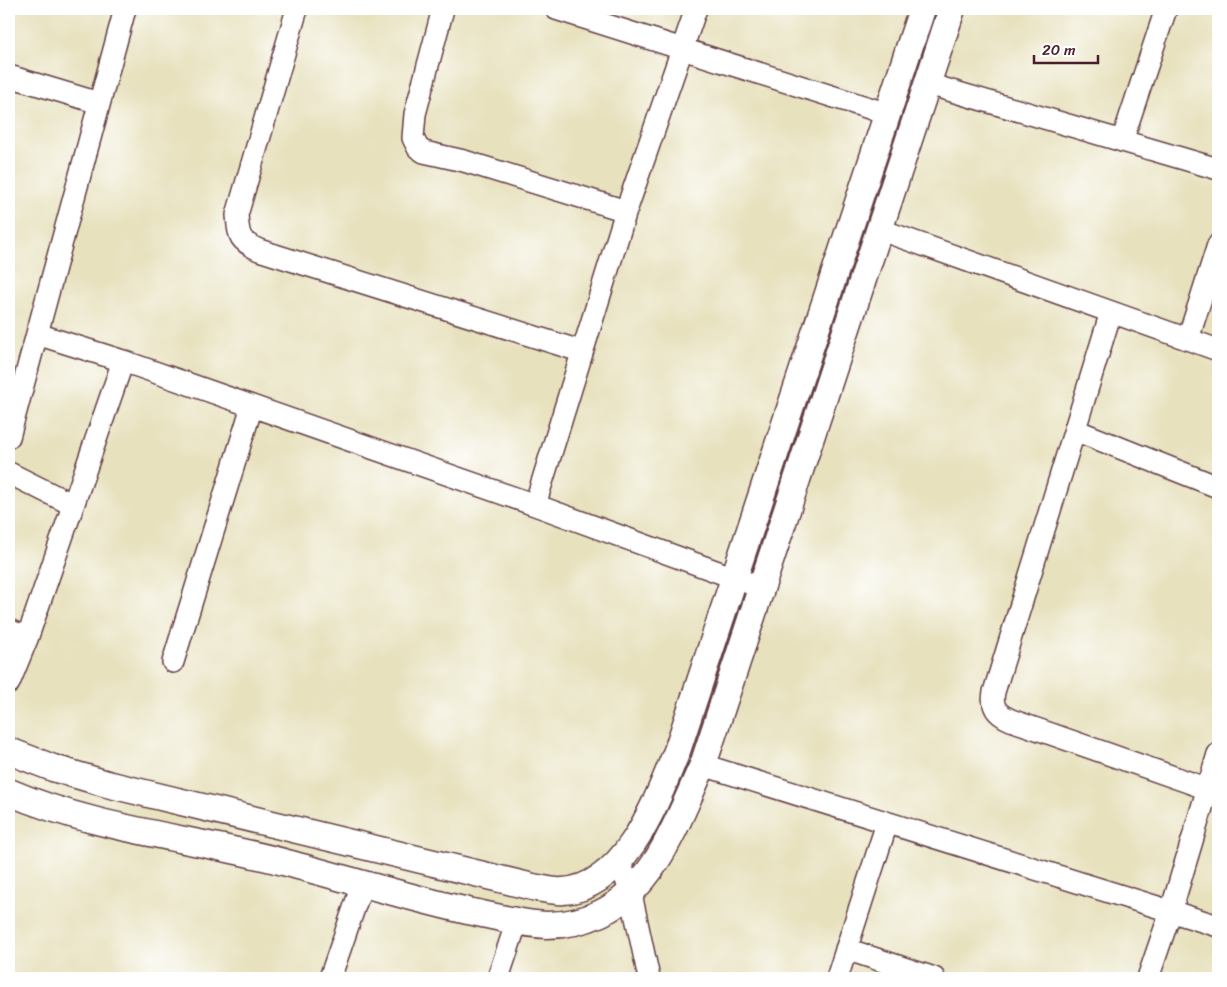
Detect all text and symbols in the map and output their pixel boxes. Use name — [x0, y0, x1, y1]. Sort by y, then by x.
scale bar — [1034, 32, 1098, 64]
text: 20 m — [1042, 37, 1076, 63]

